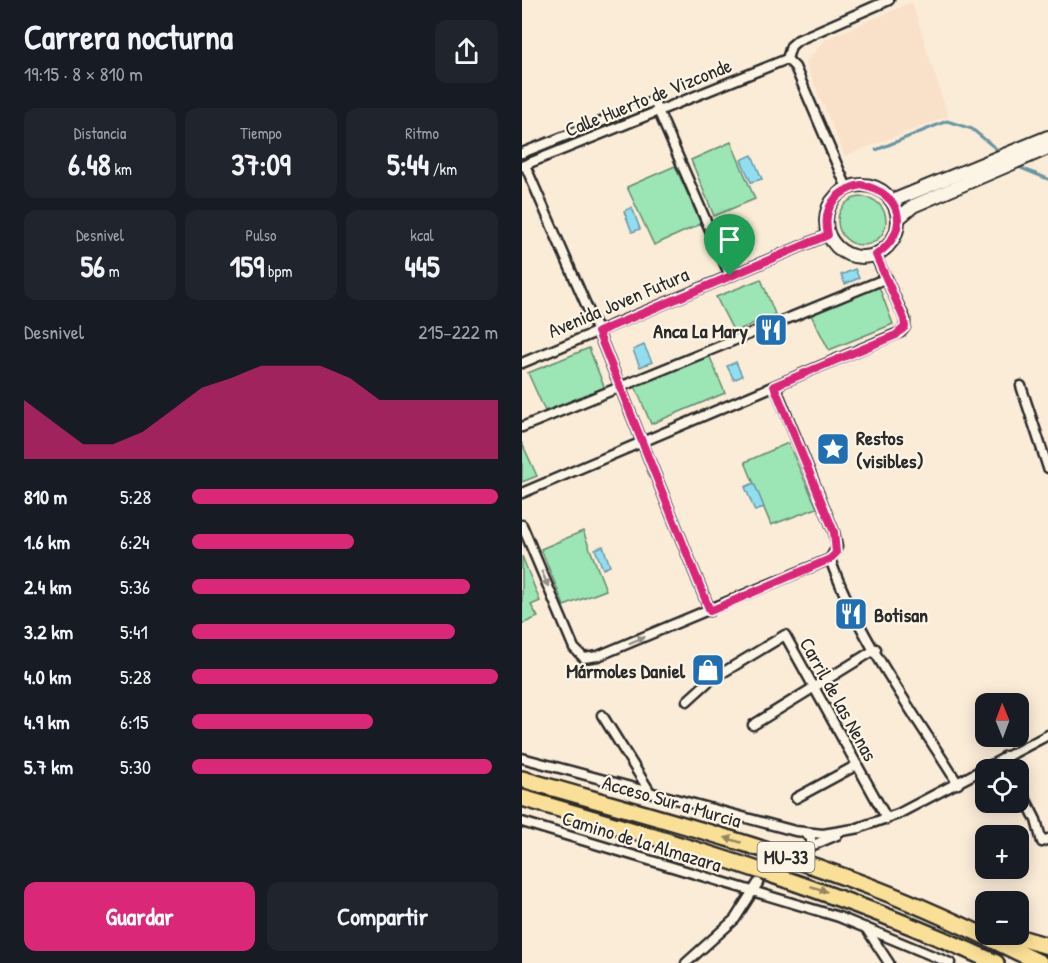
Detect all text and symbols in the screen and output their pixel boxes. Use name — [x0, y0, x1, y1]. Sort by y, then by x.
text: Carrera nocturna — [24, 15, 233, 59]
button: share — [435, 20, 498, 83]
street label: Calle Huerto de Vizconde — [561, 51, 736, 143]
text: 19:15 · 8 × 810 m — [24, 60, 143, 87]
text: Distancia — [74, 122, 126, 144]
text: Tiempo — [240, 122, 282, 144]
text: Ritmo — [405, 122, 439, 144]
text: 6.48 — [68, 144, 111, 184]
text: 37:09 — [231, 144, 291, 184]
text: 5:44 — [387, 144, 429, 184]
text: km — [111, 158, 132, 180]
text: /km — [429, 158, 457, 180]
pin — [704, 214, 755, 276]
icon: arrive — [713, 223, 746, 256]
text: Desnivel — [76, 224, 124, 246]
text: Pulso — [246, 224, 276, 246]
text: kcal — [410, 224, 434, 246]
text: 56 — [80, 246, 105, 286]
text: 159 — [230, 246, 264, 286]
text: 445 — [404, 246, 440, 286]
text: m — [105, 260, 120, 282]
text: bpm — [264, 260, 292, 282]
street label: Avenida Joven Futura — [543, 260, 693, 344]
restaurant icon: Anca La Mary — [753, 312, 789, 348]
place label: Anca La Mary — [653, 317, 749, 345]
text: Desnivel — [24, 318, 84, 345]
text: 215–222 m — [418, 318, 498, 345]
place label: Restos (visibles) — [856, 424, 924, 474]
place icon: Restos (visibles) — [815, 431, 851, 467]
text: 810 m — [24, 483, 67, 510]
text: 5:28 — [120, 483, 151, 510]
text: 1.6 km — [24, 528, 70, 555]
text: 6:24 — [120, 528, 149, 555]
one-way arrow — [540, 571, 550, 589]
text: 2.4 km — [24, 573, 72, 600]
text: 5:36 — [120, 573, 150, 600]
restaurant icon: Botisan — [833, 596, 869, 632]
place label: Botisan — [874, 601, 928, 628]
text: 3.2 km — [24, 618, 73, 645]
text: 5:41 — [120, 618, 148, 645]
street label: Carril de las Nenas — [794, 632, 884, 766]
one-way arrow — [628, 635, 646, 645]
shop icon: Mármoles Daniel — [690, 652, 726, 688]
place label: Mármoles Daniel — [566, 657, 686, 684]
text: 4.0 km — [24, 663, 71, 690]
text: 5:28 — [120, 663, 151, 690]
north arrow — [975, 693, 1029, 747]
map controls — [975, 693, 1029, 945]
text: 4.9 km — [24, 708, 70, 735]
text: 6:15 — [120, 708, 148, 735]
text: 5.7 km — [24, 753, 73, 780]
text: 5:30 — [120, 753, 151, 780]
button: locate — [975, 759, 1029, 813]
street label: Acceso Sur a Murcia — [599, 768, 745, 834]
street label: Camino de la Almazara — [559, 804, 725, 878]
button: + — [975, 825, 1029, 879]
one-way arrow — [724, 835, 742, 844]
road number: MU-33 — [758, 842, 814, 872]
button: Guardar — [24, 882, 255, 951]
button: Compartir — [267, 882, 498, 951]
one-way arrow — [810, 884, 828, 894]
button: − — [975, 891, 1029, 945]

